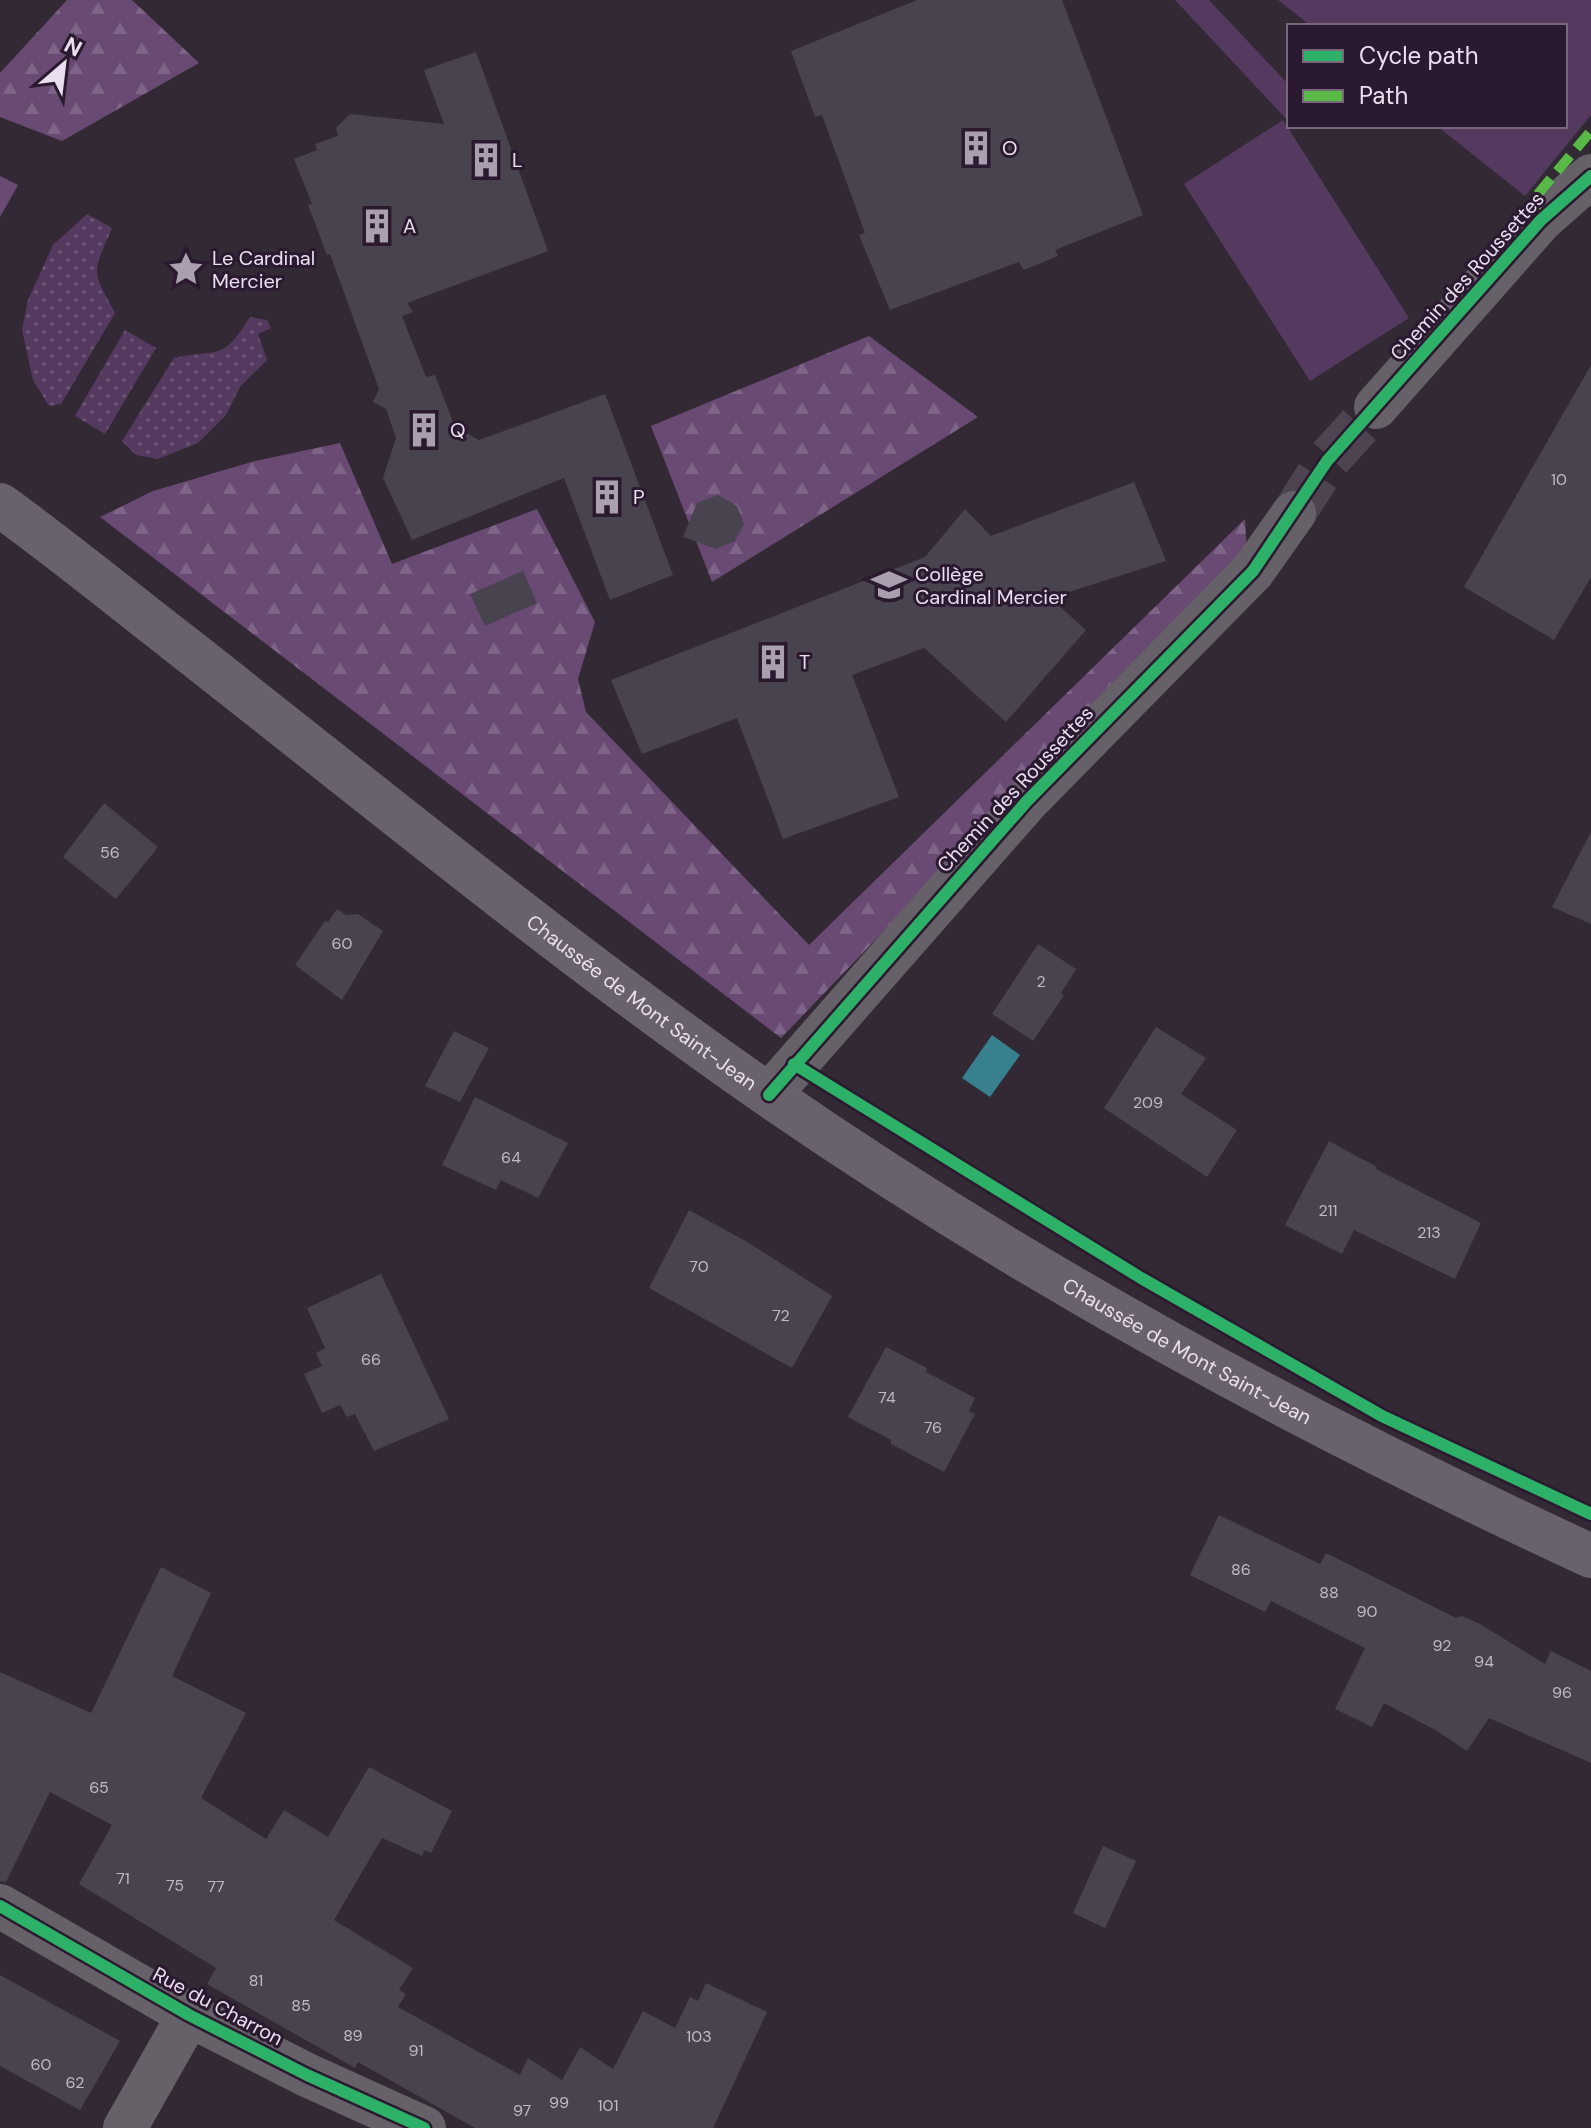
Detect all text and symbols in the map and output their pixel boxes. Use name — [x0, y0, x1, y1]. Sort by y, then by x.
north arrow — [24, 24, 104, 104]
legend — [1287, 24, 1567, 128]
text: N — [59, 30, 87, 63]
text: Cycle path — [1359, 40, 1478, 71]
text: Path — [1359, 80, 1408, 111]
building icon: O — [957, 129, 995, 167]
place label: O — [1002, 135, 1017, 161]
building icon: L — [467, 141, 505, 179]
place label: L — [512, 147, 523, 173]
street label: Chemin des Roussettes — [1384, 186, 1550, 366]
building icon: A — [358, 207, 396, 245]
place label: A — [403, 213, 416, 239]
place label: Le Cardinal Mercier — [212, 245, 315, 294]
place icon: Le Cardinal Mercier — [167, 250, 205, 288]
building icon: Q — [405, 411, 443, 449]
place label: Q — [450, 417, 465, 443]
house number: 10 — [1551, 469, 1567, 490]
building icon: P — [588, 478, 626, 516]
place label: P — [633, 484, 645, 510]
place label: Collège Cardinal Mercier — [915, 561, 1067, 610]
school or university icon: Collège Cardinal Mercier — [870, 566, 908, 604]
building icon: T — [754, 643, 792, 681]
place label: T — [799, 649, 810, 675]
street label: Chemin des Roussettes — [931, 700, 1099, 878]
house number: 56 — [100, 842, 120, 863]
street label: Chaussée de Mont Saint-Jean — [521, 909, 762, 1096]
house number: 60 — [332, 933, 353, 954]
house number: 2 — [1036, 971, 1046, 992]
house number: 209 — [1133, 1092, 1163, 1113]
house number: 64 — [501, 1147, 521, 1168]
house number: 211 — [1318, 1200, 1338, 1221]
house number: 213 — [1417, 1222, 1441, 1243]
house number: 70 — [689, 1256, 709, 1277]
street label: Chaussée de Mont Saint-Jean — [1058, 1272, 1316, 1430]
house number: 72 — [772, 1305, 790, 1326]
house number: 66 — [361, 1349, 381, 1370]
house number: 74 — [878, 1387, 896, 1408]
house number: 76 — [924, 1417, 942, 1438]
house number: 86 — [1231, 1559, 1251, 1580]
house number: 88 — [1319, 1582, 1339, 1603]
house number: 90 — [1357, 1601, 1378, 1622]
house number: 92 — [1433, 1635, 1452, 1656]
house number: 94 — [1474, 1651, 1494, 1672]
house number: 96 — [1552, 1682, 1572, 1703]
house number: 65 — [89, 1777, 109, 1798]
house number: 71 — [116, 1868, 130, 1889]
house number: 75 — [166, 1875, 184, 1896]
house number: 77 — [207, 1876, 225, 1897]
street label: Rue du Charron — [148, 1961, 288, 2051]
house number: 81 — [249, 1970, 263, 1991]
house number: 85 — [291, 1995, 311, 2016]
house number: 89 — [343, 2025, 363, 2046]
house number: 103 — [686, 2026, 712, 2047]
house number: 91 — [409, 2040, 423, 2061]
house number: 60 — [31, 2054, 52, 2075]
house number: 62 — [66, 2072, 84, 2093]
house number: 99 — [549, 2092, 569, 2113]
house number: 101 — [598, 2095, 618, 2116]
house number: 97 — [513, 2100, 531, 2121]

